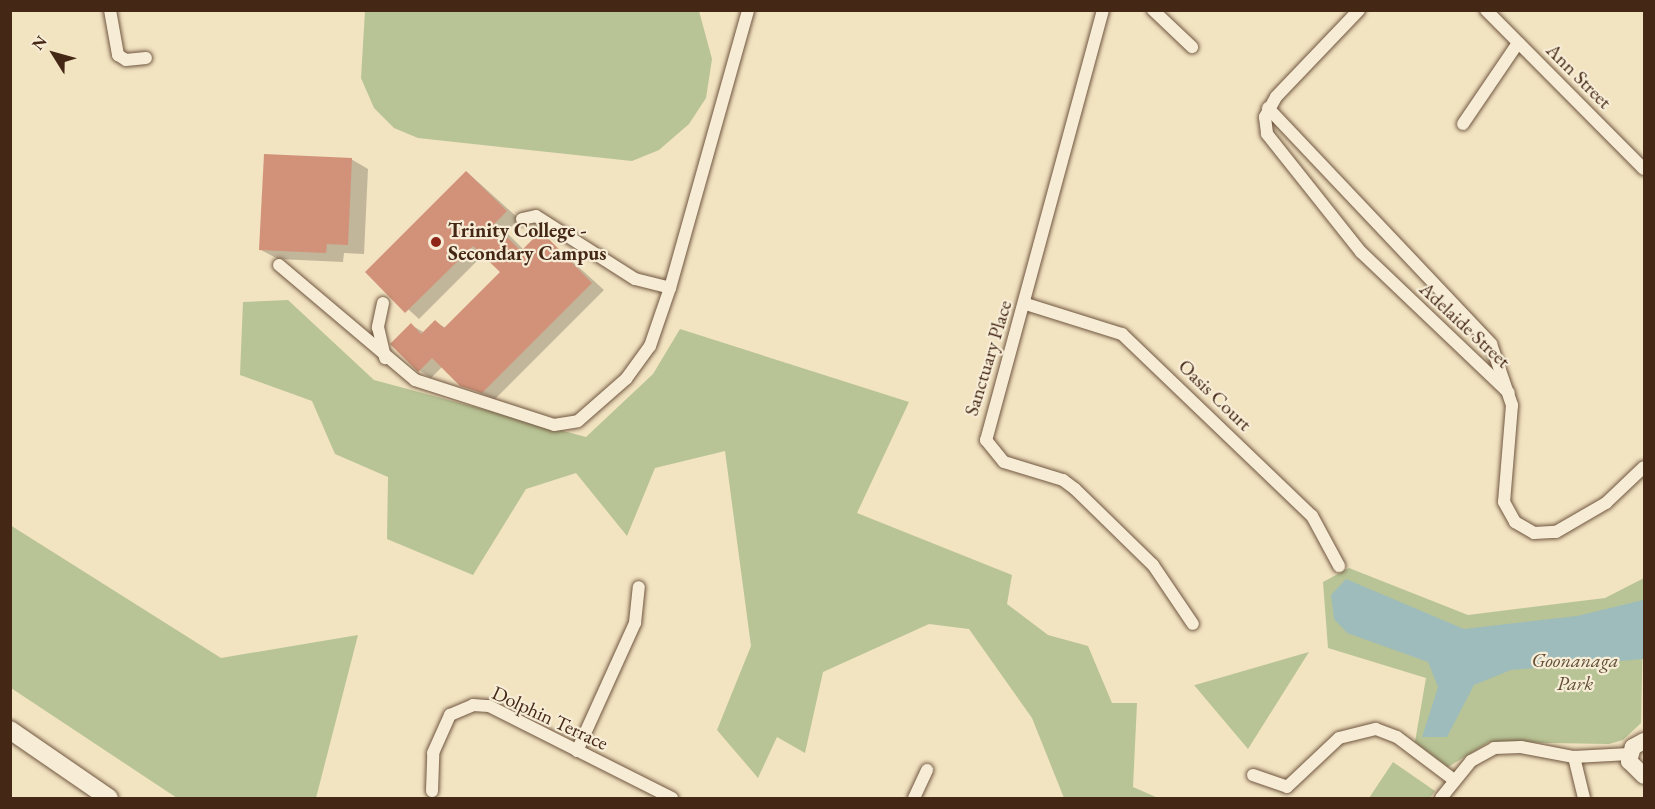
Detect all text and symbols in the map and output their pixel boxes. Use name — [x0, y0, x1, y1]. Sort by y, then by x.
north arrow — [24, 24, 84, 84]
text: N — [27, 31, 52, 54]
street label: Ann Street — [1541, 38, 1617, 114]
place label: Trinity College - Secondary Campus — [448, 219, 606, 266]
marker: Trinity College - Secondary Campus — [429, 235, 443, 249]
street label: Adelaide Street — [1415, 277, 1515, 373]
street label: Sanctuary Place — [959, 297, 1017, 419]
street label: Oasis Court — [1173, 354, 1257, 436]
park label: Goonanaga Park — [1532, 648, 1618, 695]
street label: Dolphin Terrace — [488, 681, 612, 755]

